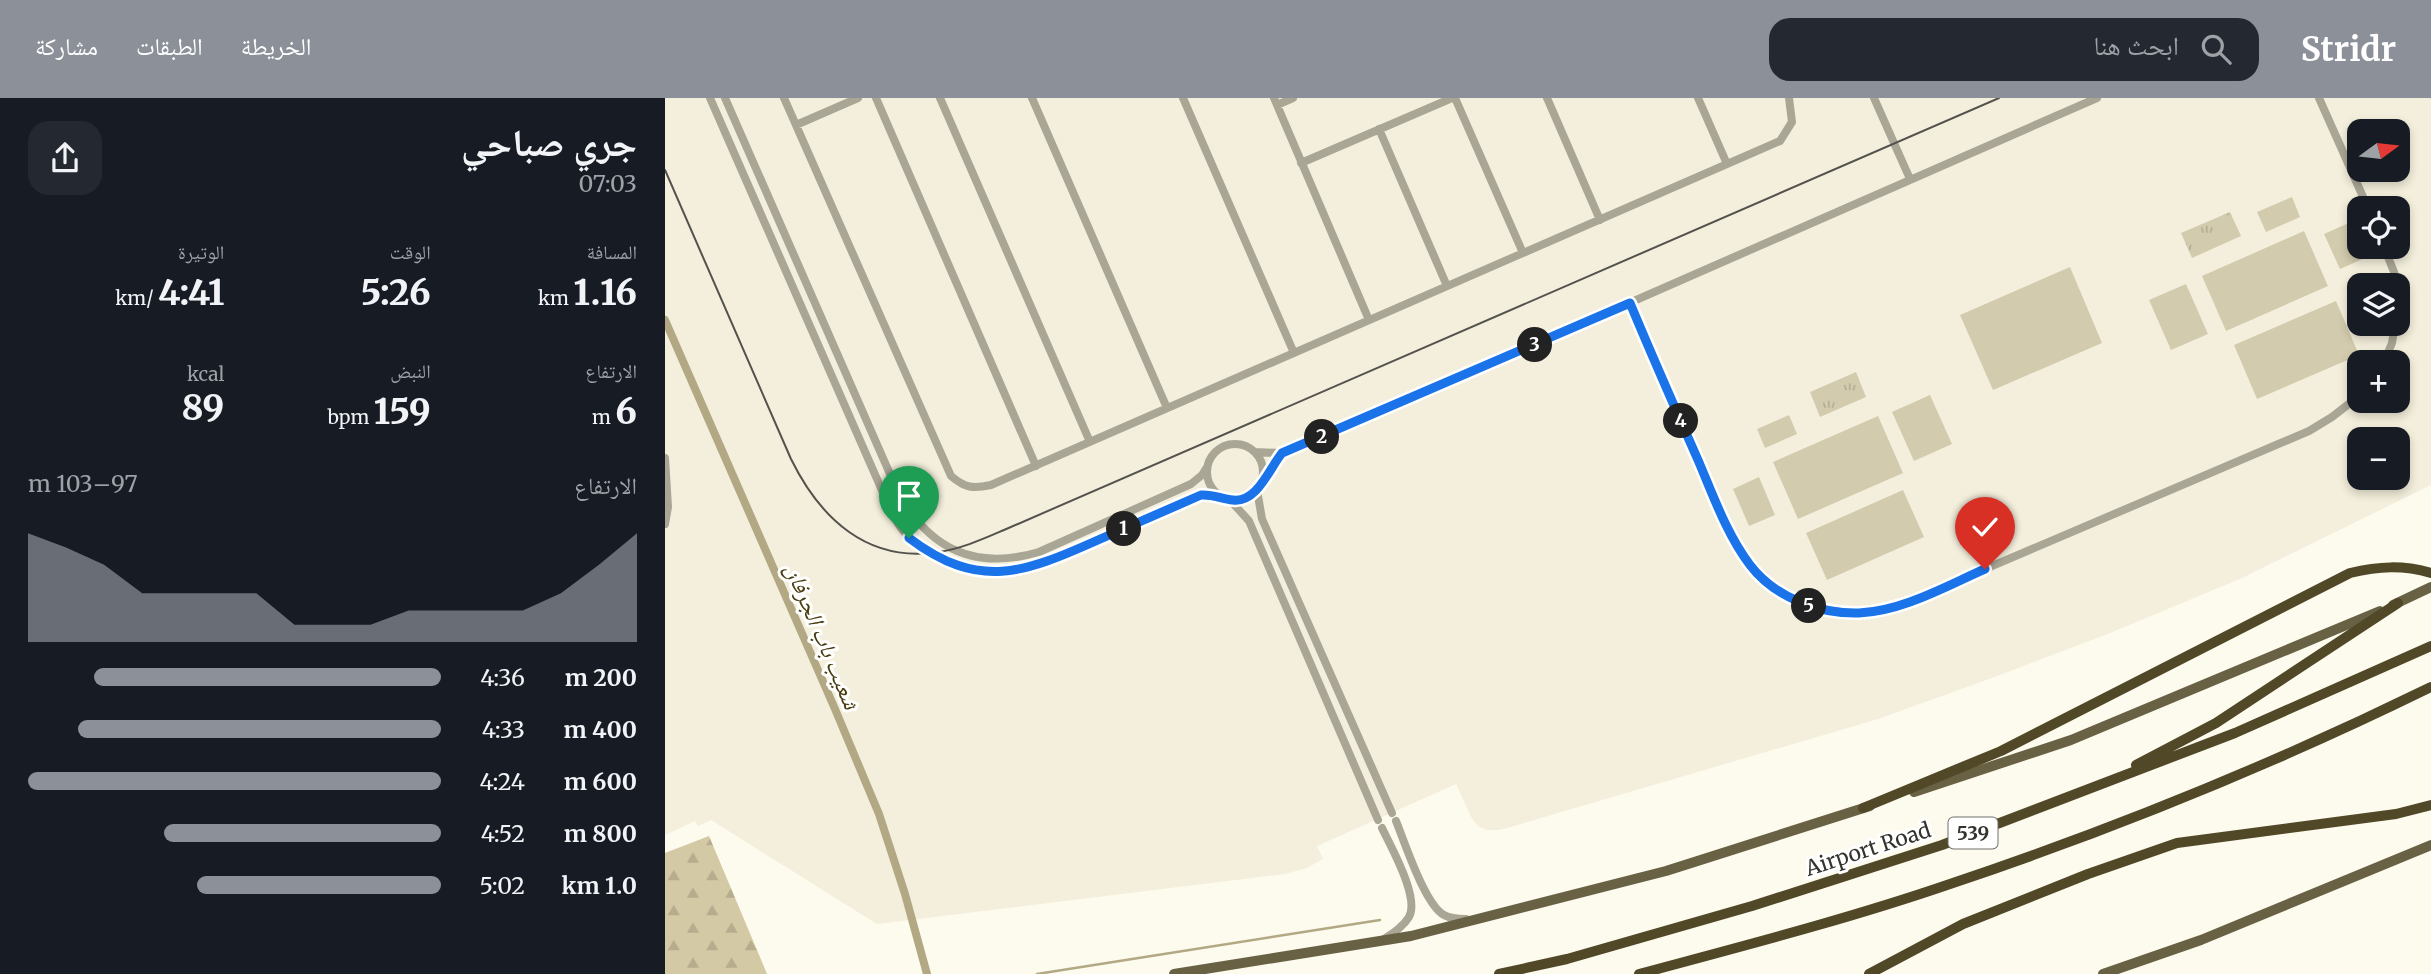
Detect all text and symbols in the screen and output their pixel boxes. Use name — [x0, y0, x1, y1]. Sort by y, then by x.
search box — [1769, 18, 2259, 81]
text: ابحث هنا — [2093, 29, 2179, 62]
text: Stridr — [2301, 29, 2396, 70]
icon: search — [2197, 30, 2235, 68]
text: مشاركة — [35, 31, 98, 62]
text: الطبقات — [136, 31, 203, 62]
text: الخريطة — [241, 31, 311, 62]
text: جري صباحي — [461, 119, 637, 166]
north arrow — [2347, 119, 2410, 182]
map controls — [2347, 119, 2410, 490]
button: share — [28, 121, 102, 195]
text: 07:03 — [578, 169, 637, 198]
button: locate — [2347, 196, 2410, 259]
text: الوتيرة — [178, 240, 224, 264]
text: الوقت — [390, 240, 431, 264]
text: المسافة — [587, 240, 637, 264]
text: 4:41 — [158, 271, 224, 315]
text: 5:26 — [361, 271, 431, 315]
text: 1.16 — [573, 271, 637, 315]
button: layers — [2347, 273, 2410, 336]
text: /km — [115, 286, 158, 310]
text: km — [538, 286, 573, 310]
pin: 3 — [1517, 328, 1553, 362]
text: 3 — [1529, 332, 1540, 356]
button: + — [2347, 350, 2410, 413]
text: النبض — [390, 359, 431, 383]
text: الارتفاع — [585, 359, 637, 383]
text: kcal — [187, 362, 224, 386]
text: 89 — [181, 386, 224, 430]
text: 159 — [374, 390, 431, 434]
text: 6 — [615, 390, 637, 434]
pin: 4 — [1663, 404, 1699, 438]
text: bpm — [327, 405, 374, 429]
text: m — [592, 405, 615, 429]
text: 4 — [1674, 408, 1687, 432]
pin: 2 — [1305, 420, 1339, 454]
text: 2 — [1316, 424, 1327, 448]
button: − — [2347, 427, 2410, 490]
pin — [879, 466, 939, 538]
text: 97–103 m — [28, 469, 138, 498]
text: الارتفاع — [574, 471, 637, 500]
icon: arrive — [890, 477, 928, 515]
pin — [1955, 497, 2015, 569]
icon: check — [1966, 508, 2004, 546]
pin: 1 — [1107, 512, 1141, 546]
text: 1 — [1119, 516, 1128, 540]
water label: شعيب باب الجرفان — [778, 559, 867, 715]
pin: 5 — [1791, 588, 1827, 624]
text: 5 — [1803, 593, 1814, 617]
text: 4:36 — [480, 663, 525, 692]
text: 200 m — [565, 663, 637, 692]
text: 4:33 — [482, 715, 525, 744]
text: 400 m — [564, 715, 637, 744]
text: 4:24 — [480, 767, 525, 796]
text: 600 m — [564, 767, 637, 796]
street label: Airport Road — [1801, 816, 1935, 882]
road number: 539 — [1949, 818, 1997, 848]
text: 4:52 — [481, 819, 525, 848]
text: 800 m — [564, 819, 637, 848]
text: 5:02 — [480, 871, 525, 900]
text: 1.0 km — [561, 871, 637, 900]

